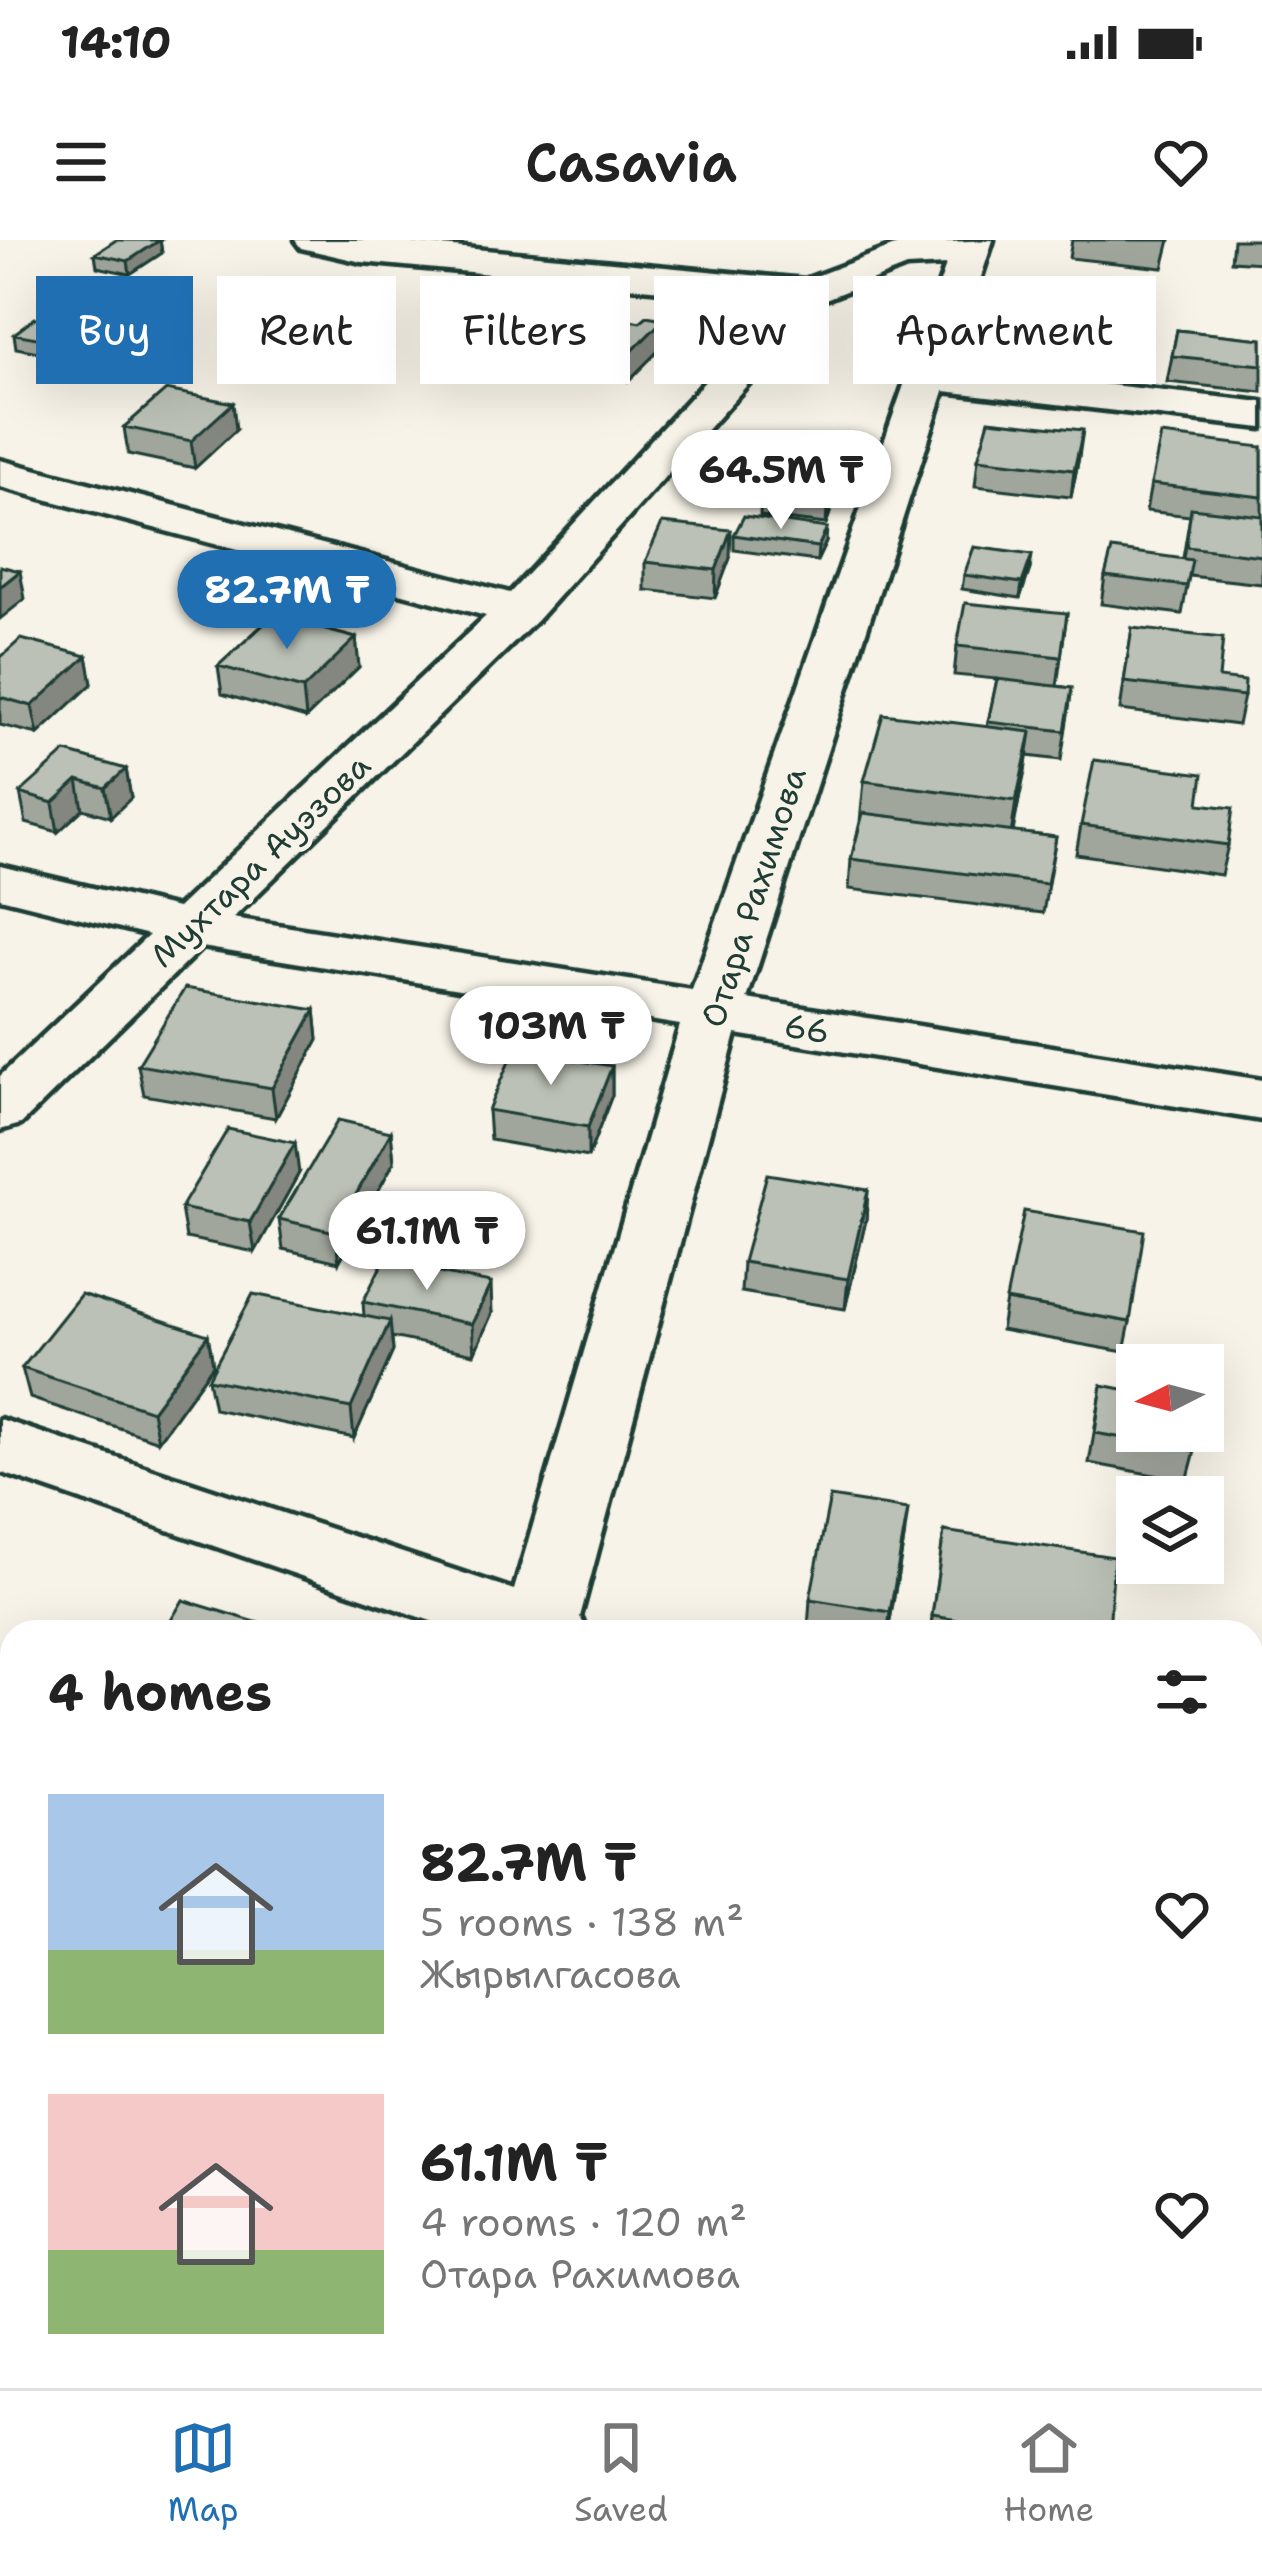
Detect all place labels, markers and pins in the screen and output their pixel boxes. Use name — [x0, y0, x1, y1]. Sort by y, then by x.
pin: 64.5M ₸ — [670, 430, 892, 532]
pin: 82.7M ₸ — [176, 550, 398, 652]
pin: 103M ₸ — [453, 986, 649, 1088]
pin: 61.1M ₸ — [316, 1191, 538, 1293]

